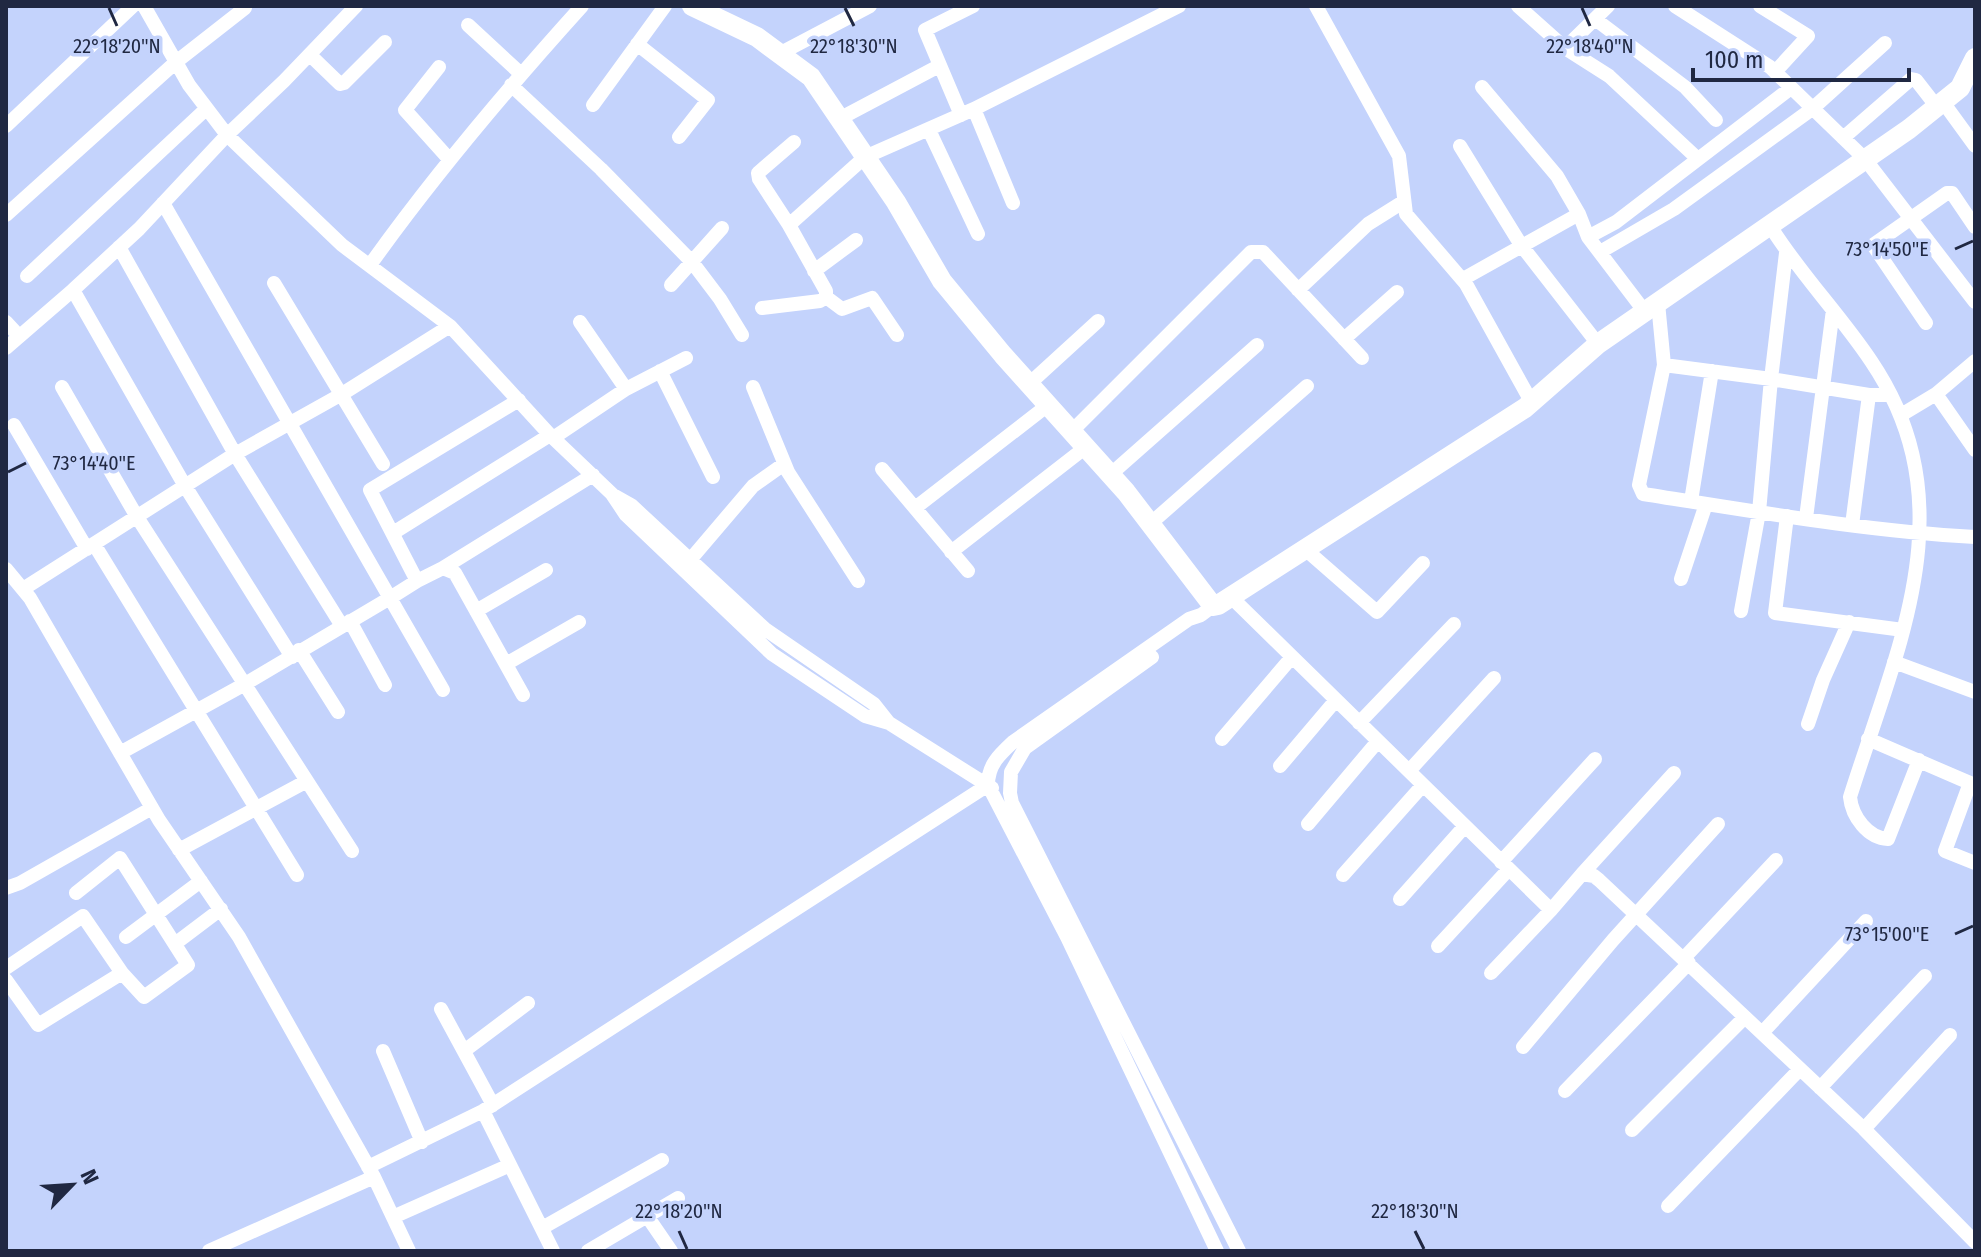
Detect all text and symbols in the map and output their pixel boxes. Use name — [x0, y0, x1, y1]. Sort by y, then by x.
scale bar — [1693, 32, 1909, 82]
text: 22°18'20"N — [73, 34, 161, 58]
text: 22°18'30"N — [810, 34, 898, 58]
text: 22°18'40"N — [1546, 34, 1634, 58]
text: 100 m — [1705, 46, 1763, 74]
text: 73°14'50"E — [1845, 237, 1929, 261]
text: 73°14'40"E — [53, 451, 135, 475]
text: 73°15'00"E — [1845, 922, 1929, 946]
north arrow — [32, 1145, 112, 1225]
text: N — [75, 1165, 105, 1188]
text: 22°18'20"N — [635, 1199, 723, 1223]
text: 22°18'30"N — [1371, 1199, 1459, 1223]

